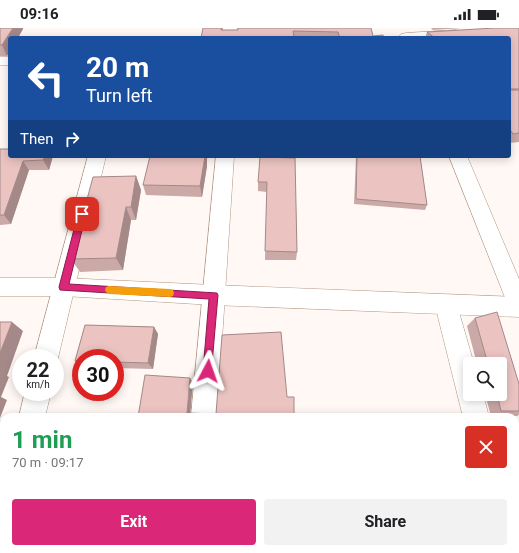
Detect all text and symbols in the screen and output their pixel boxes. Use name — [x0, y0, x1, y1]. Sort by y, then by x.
text: 09:16 — [20, 5, 59, 23]
text: 20 m — [86, 51, 149, 84]
icon: left — [20, 52, 72, 104]
text: Turn left — [86, 85, 152, 106]
icon: right — [61, 128, 83, 150]
text: Then — [20, 130, 53, 148]
pin — [65, 197, 99, 231]
icon: arrive — [71, 203, 93, 225]
speed limit sign: 30 — [72, 349, 124, 401]
position arrow — [187, 350, 229, 392]
map controls — [463, 357, 507, 401]
button: search — [463, 357, 507, 401]
text: 22 — [27, 358, 49, 382]
text: km/h — [26, 379, 50, 390]
text: 1 min — [12, 426, 72, 454]
button: close — [465, 426, 507, 468]
text: 70 m · 09:17 — [12, 455, 83, 470]
button: Exit — [12, 499, 256, 545]
button: Share — [264, 499, 507, 545]

